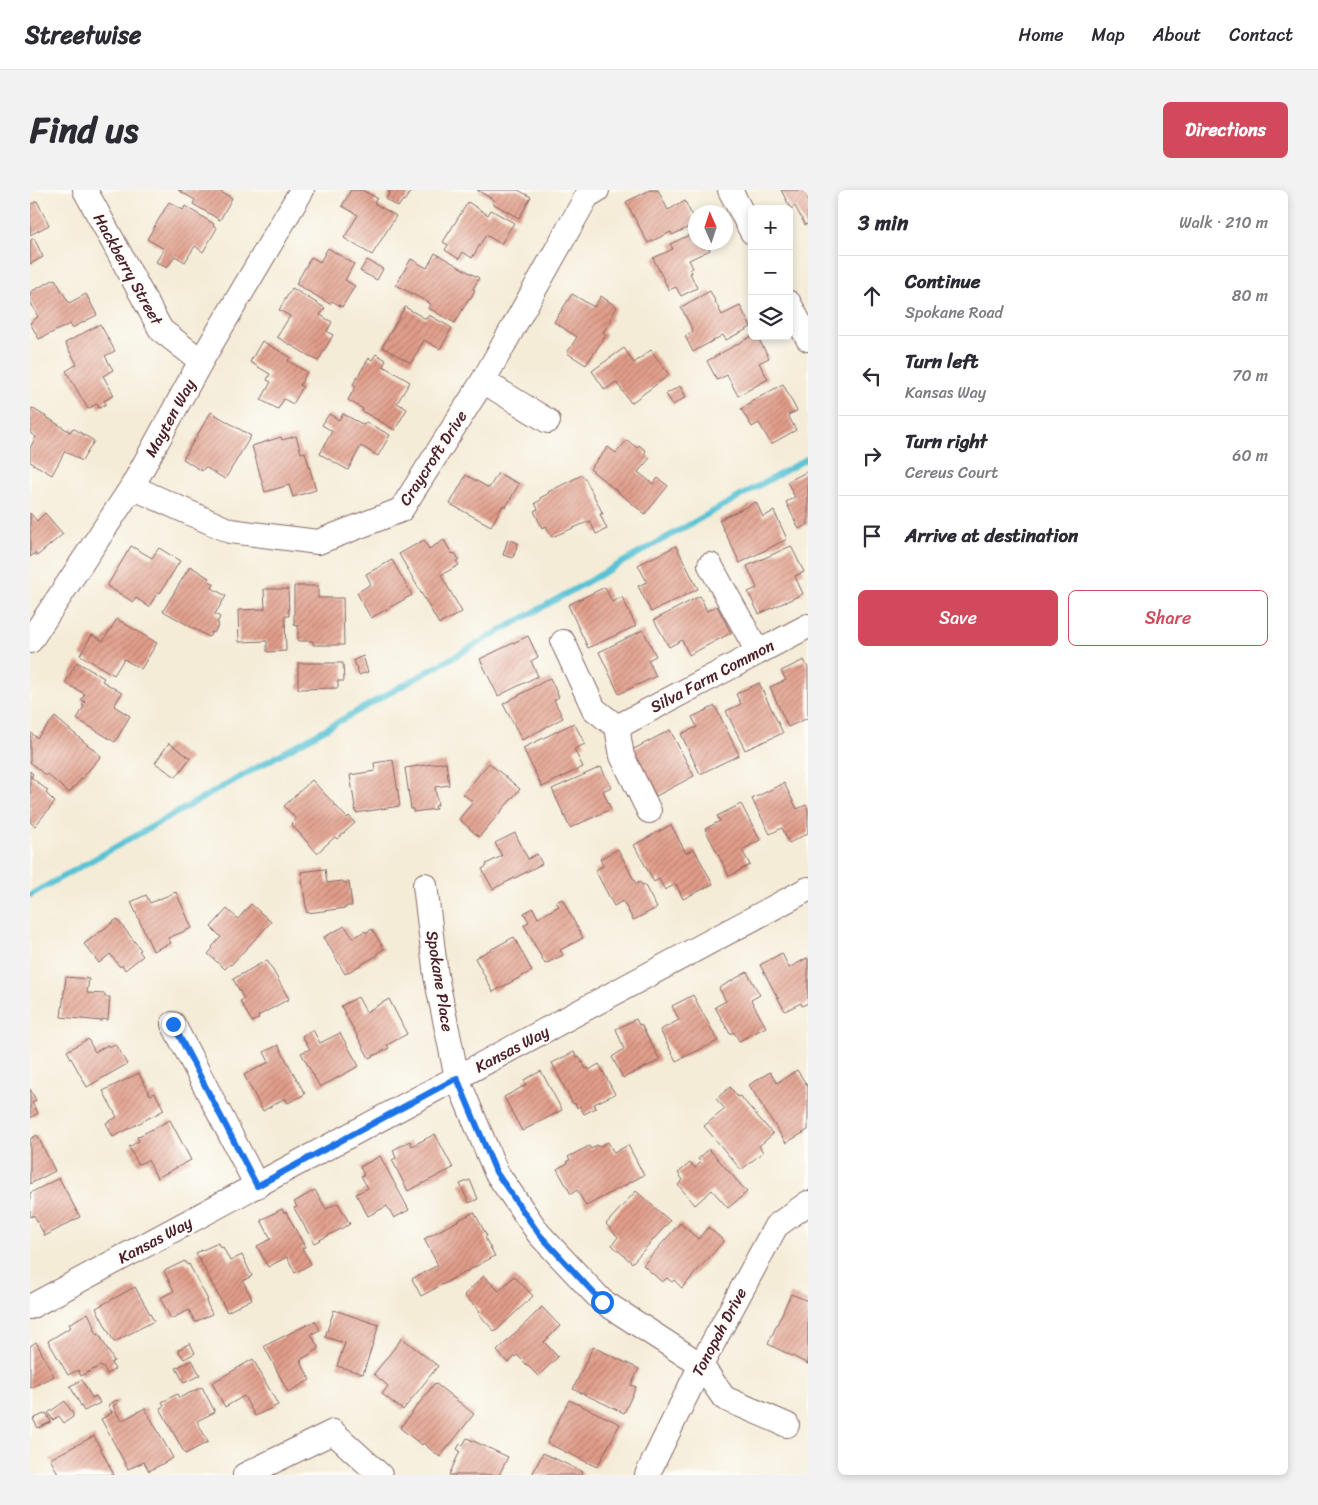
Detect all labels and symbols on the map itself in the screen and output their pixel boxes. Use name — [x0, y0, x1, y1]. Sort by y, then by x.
north arrow — [688, 205, 733, 250]
street label: Hackberry Street — [85, 207, 171, 331]
street label: Mayten Way — [136, 373, 204, 463]
street label: Craycroft Drive — [391, 404, 475, 512]
street label: Silva Farm Common — [645, 631, 780, 721]
street label: Spokane Place — [418, 928, 462, 1034]
route end — [162, 1013, 185, 1036]
street label: Kansas Way — [469, 1017, 555, 1081]
street label: Kansas Way — [112, 1208, 198, 1272]
street label: Tonopah Drive — [683, 1282, 755, 1382]
route start — [591, 1291, 614, 1314]

